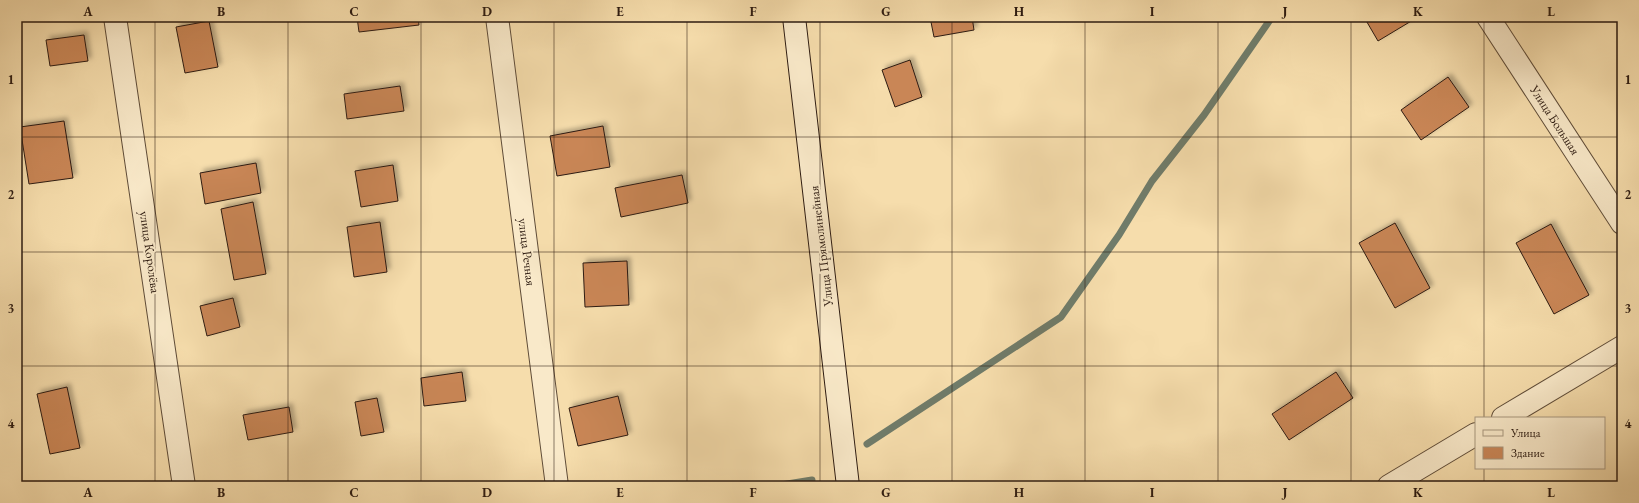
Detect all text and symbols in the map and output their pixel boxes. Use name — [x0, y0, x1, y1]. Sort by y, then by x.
text: A — [82, 3, 93, 20]
text: B — [217, 3, 225, 20]
text: C — [349, 3, 359, 20]
text: D — [482, 3, 492, 20]
text: E — [616, 3, 624, 20]
text: F — [749, 3, 757, 20]
text: G — [881, 3, 891, 20]
text: H — [1014, 3, 1025, 20]
text: I — [1150, 3, 1155, 20]
text: J — [1281, 3, 1288, 20]
text: K — [1413, 3, 1424, 20]
text: L — [1547, 3, 1555, 20]
text: 1 — [8, 71, 15, 88]
text: 1 — [1625, 71, 1632, 88]
street label: Улица Большая — [1526, 81, 1584, 158]
street label: Улица Прямолинейная — [805, 184, 837, 308]
text: 2 — [8, 186, 15, 203]
text: 2 — [1625, 186, 1632, 203]
street label: улица Королёва — [136, 210, 164, 295]
street label: улица Речная — [514, 217, 540, 287]
text: 3 — [8, 300, 15, 317]
text: 3 — [1625, 300, 1632, 317]
text: 4 — [8, 415, 15, 432]
text: 4 — [1625, 415, 1632, 432]
legend — [1475, 417, 1605, 469]
text: Улица — [1510, 425, 1541, 441]
text: Здание — [1511, 445, 1545, 461]
text: A — [82, 484, 93, 501]
text: B — [217, 484, 225, 501]
text: C — [349, 484, 359, 501]
text: D — [482, 484, 492, 501]
text: E — [616, 484, 624, 501]
text: F — [749, 484, 757, 501]
text: G — [881, 484, 891, 501]
text: H — [1014, 484, 1025, 501]
text: I — [1150, 484, 1155, 501]
text: J — [1281, 484, 1288, 501]
text: K — [1413, 484, 1424, 501]
text: L — [1547, 484, 1555, 501]

